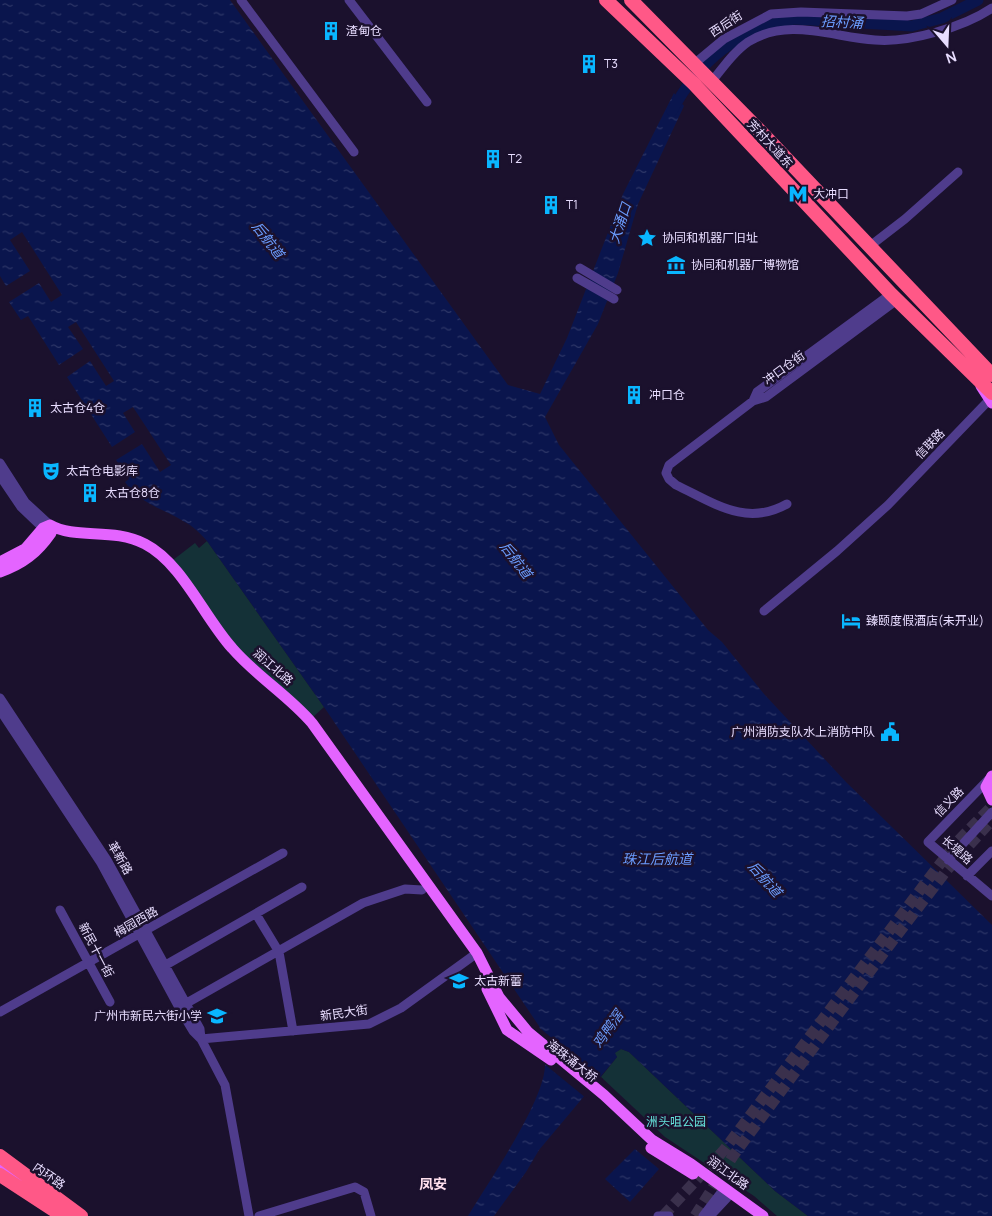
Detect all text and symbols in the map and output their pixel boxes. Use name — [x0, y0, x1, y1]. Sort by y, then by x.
street label: 西后街 — [706, 7, 745, 41]
water label: 招村涌 — [821, 11, 865, 32]
building icon: 渣甸仓 — [320, 20, 342, 42]
north arrow — [922, 20, 972, 70]
place label: 渣甸仓 — [346, 22, 382, 39]
text: N — [944, 47, 959, 68]
building icon: T3 — [578, 53, 600, 75]
place label: T3 — [604, 55, 618, 72]
street label: 芳村大道东 — [744, 116, 797, 171]
building icon: T2 — [482, 148, 504, 170]
place label: T2 — [508, 150, 522, 167]
metro station icon: 大冲口 — [787, 183, 809, 205]
place label: 大冲口 — [813, 185, 849, 202]
building icon: T1 — [540, 194, 562, 216]
place label: T1 — [566, 196, 578, 213]
water label: 大涌口 — [604, 199, 635, 246]
water label: 后航道 — [248, 217, 290, 264]
place icon: 协同和机器厂旧址 — [636, 227, 658, 249]
place label: 协同和机器厂旧址 — [662, 229, 758, 246]
museum icon: 协同和机器厂博物馆 — [665, 254, 687, 276]
place label: 协同和机器厂博物馆 — [691, 256, 799, 273]
street label: 冲口仓街 — [759, 347, 808, 389]
building icon: 冲口仓 — [623, 384, 645, 406]
place label: 冲口仓 — [649, 386, 685, 403]
building icon: 太古仓4仓 — [24, 397, 46, 419]
place label: 太古仓4仓 — [50, 399, 105, 416]
street label: 信联路 — [911, 425, 948, 463]
theatre icon: 太古仓电影库 — [40, 460, 62, 482]
place label: 太古仓电影库 — [66, 462, 138, 479]
building icon: 太古仓8仓 — [79, 482, 101, 504]
place label: 太古仓8仓 — [105, 484, 160, 501]
water label: 后航道 — [496, 537, 538, 584]
hotel icon: 臻颐度假酒店(未开业) — [840, 610, 862, 632]
place label: 臻颐度假酒店(未开业) — [866, 612, 984, 629]
street label: 润江北路 — [250, 644, 297, 689]
public building icon: 广州消防支队水上消防中队 — [879, 721, 901, 743]
place label: 广州消防支队水上消防中队 — [731, 723, 875, 740]
street label: 信义路 — [930, 783, 967, 821]
street label: 长堤路 — [938, 831, 976, 868]
street label: 革新路 — [104, 838, 137, 878]
water label: 珠江后航道 — [622, 849, 694, 868]
water label: 后航道 — [744, 857, 788, 902]
street label: 梅园西路 — [111, 902, 161, 941]
street label: 新民十一街 — [75, 919, 118, 980]
school or university icon: 太古新蕾 — [448, 970, 470, 992]
place label: 太古新蕾 — [474, 972, 522, 989]
street label: 新民大街 — [319, 1001, 369, 1024]
water label: 鸡鸭滘 — [588, 1004, 629, 1051]
school or university icon: 广州市新民六街小学 — [206, 1005, 228, 1027]
place label: 广州市新民六街小学 — [94, 1007, 202, 1024]
street label: 海珠涌大桥 — [543, 1035, 601, 1086]
park label: 洲头咀公园 — [646, 1113, 706, 1130]
street label: 润江北路 — [704, 1152, 753, 1194]
street label: 内环路 — [30, 1158, 69, 1193]
district label: 凤安 — [419, 1174, 447, 1193]

